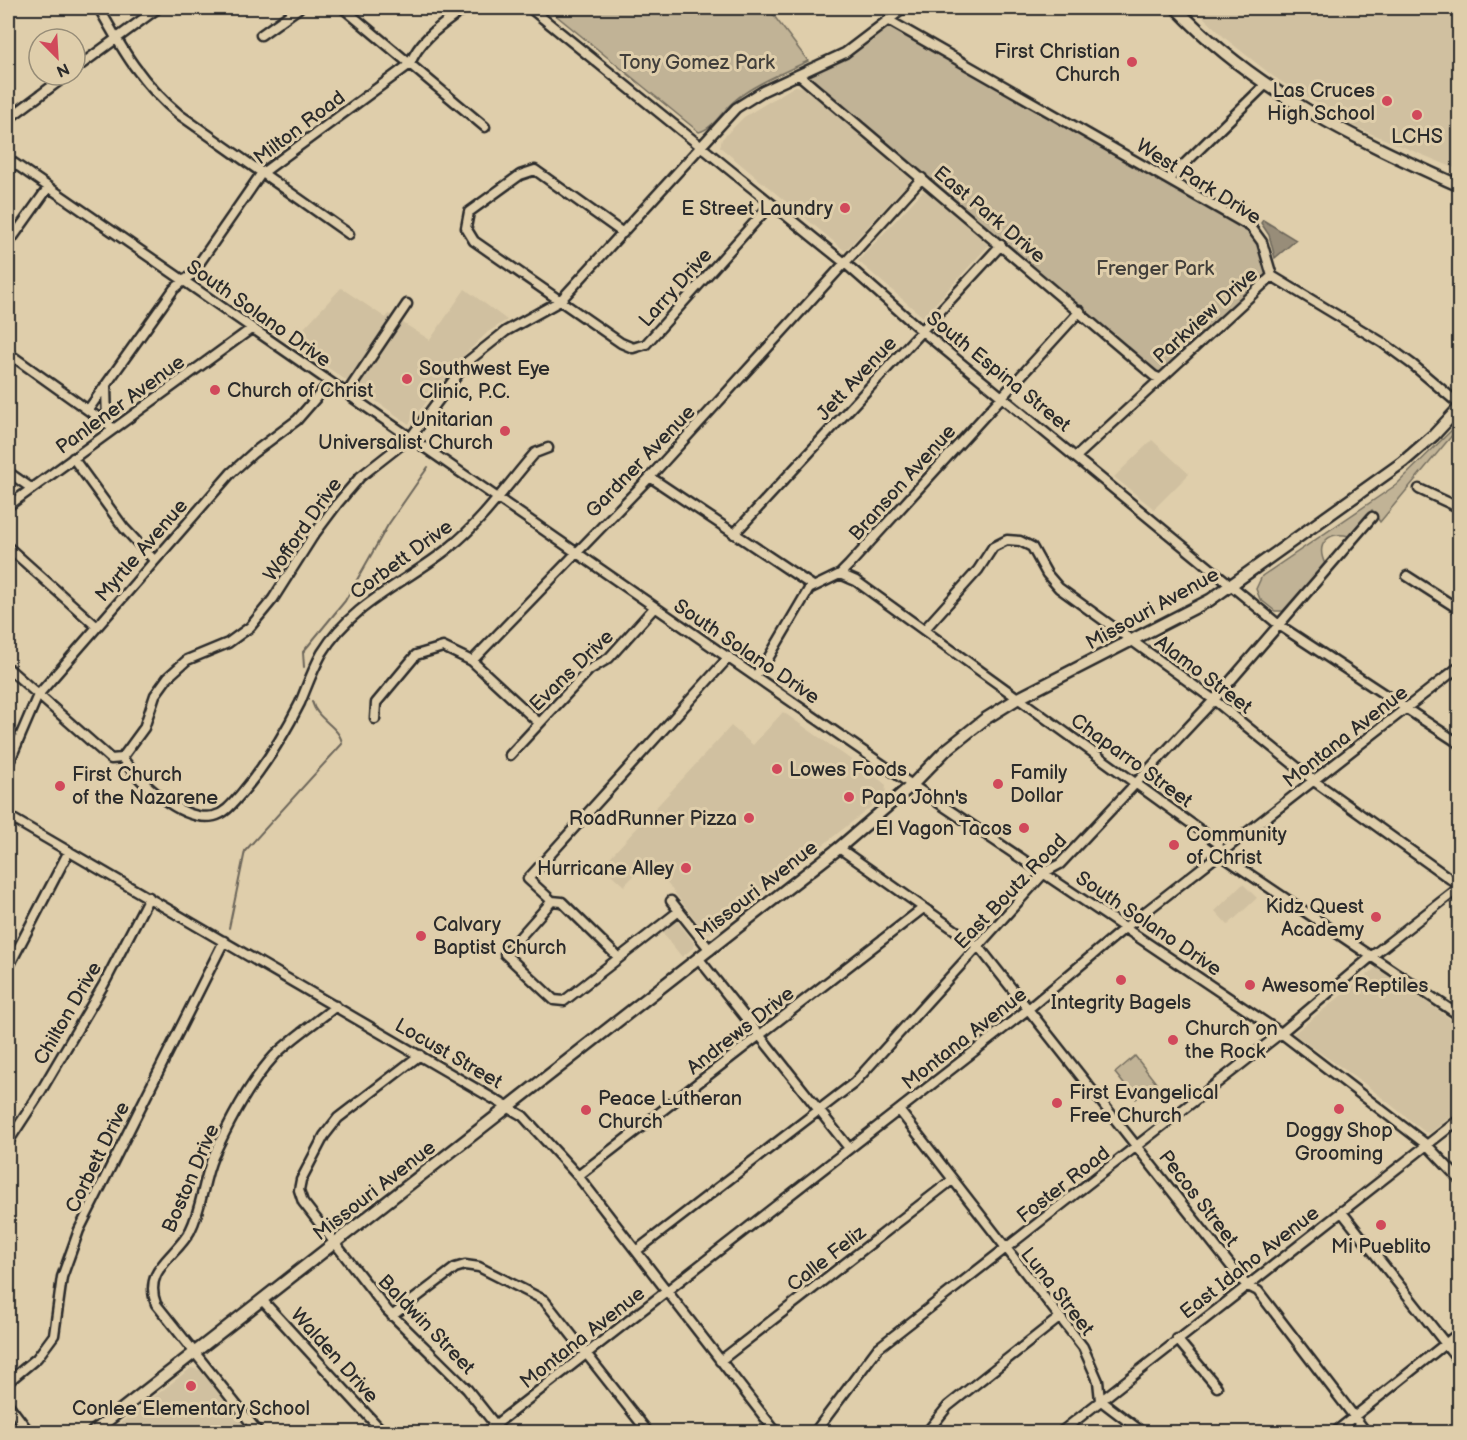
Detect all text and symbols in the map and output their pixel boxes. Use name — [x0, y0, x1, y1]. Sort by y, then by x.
north arrow — [27, 27, 87, 87]
place label: First Christian Church — [994, 40, 1120, 87]
park label: Tony Gomez Park — [619, 51, 775, 75]
marker: First Christian Church — [1125, 55, 1139, 69]
text: N — [53, 58, 72, 80]
place label: Las Cruces High School — [1267, 79, 1375, 126]
street label: Milton Road — [249, 86, 350, 170]
marker: Las Cruces High School — [1380, 94, 1394, 108]
marker: LCHS — [1410, 108, 1424, 122]
place label: LCHS — [1391, 125, 1443, 149]
street label: West Park Drive — [1131, 134, 1266, 230]
street label: East Park Drive — [929, 161, 1050, 269]
place label: E Street Laundry — [681, 197, 833, 221]
marker: E Street Laundry — [838, 201, 852, 215]
street label: Larry Drive — [634, 243, 717, 332]
street label: South Solano Drive — [182, 255, 335, 373]
park label: Frenger Park — [1096, 257, 1214, 281]
street label: Parkview Drive — [1149, 263, 1263, 369]
street label: South Espina Street — [921, 306, 1075, 437]
street label: Jett Avenue — [812, 331, 902, 426]
street label: Panlener Avenue — [51, 350, 190, 460]
place label: Southwest Eye Clinic, P.C. — [419, 357, 550, 404]
marker: Southwest Eye Clinic, P.C. — [400, 372, 414, 386]
place label: Church of Christ — [227, 379, 373, 403]
marker: Church of Christ — [208, 383, 222, 397]
street label: Gardner Avenue — [581, 400, 701, 523]
place label: Unitarian Universalist Church — [318, 408, 493, 455]
street label: Branson Avenue — [844, 419, 961, 546]
marker: Unitarian Universalist Church — [498, 424, 512, 438]
street label: Wofford Drive — [258, 473, 347, 586]
street label: Myrtle Avenue — [91, 494, 193, 607]
street label: Corbett Drive — [346, 515, 458, 605]
street label: Missouri Avenue — [1082, 562, 1223, 655]
street label: South Solano Drive — [669, 594, 824, 710]
street label: Evans Drive — [525, 625, 619, 717]
street label: Alamo Street — [1150, 630, 1257, 719]
street label: Montana Avenue — [1278, 680, 1413, 793]
street label: Chaparro Street — [1066, 709, 1197, 813]
place label: Lowes Foods — [789, 758, 907, 782]
place label: Family Dollar — [1010, 761, 1067, 808]
marker: Lowes Foods — [770, 762, 784, 776]
place label: First Church of the Nazarene — [72, 763, 218, 810]
marker: Family Dollar — [991, 777, 1005, 791]
marker: First Church of the Nazarene — [53, 779, 67, 793]
place label: Papa John's — [861, 786, 968, 810]
marker: Papa John's — [842, 790, 856, 804]
place label: RoadRunner Pizza — [569, 807, 737, 831]
marker: RoadRunner Pizza — [742, 811, 756, 825]
place label: El Vagon Tacos — [875, 817, 1012, 841]
marker: El Vagon Tacos — [1017, 821, 1031, 835]
place label: Community of Christ — [1186, 823, 1287, 870]
street label: East Boutz Road — [949, 829, 1072, 954]
street label: Missouri Avenue — [691, 836, 823, 946]
marker: Community of Christ — [1167, 838, 1181, 852]
place label: Hurricane Alley — [537, 857, 674, 881]
marker: Hurricane Alley — [679, 861, 693, 875]
street label: South Solano Drive — [1071, 866, 1226, 982]
place label: Kidz Quest Academy — [1265, 895, 1364, 942]
marker: Kidz Quest Academy — [1369, 910, 1383, 924]
place label: Calvary Baptist Church — [433, 913, 566, 960]
marker: Calvary Baptist Church — [414, 929, 428, 943]
street label: Chilton Drive — [29, 958, 107, 1069]
marker: Integrity Bagels — [1114, 973, 1128, 987]
place label: Awesome Reptiles — [1262, 974, 1428, 998]
marker: Awesome Reptiles — [1243, 978, 1257, 992]
street label: Andrews Drive — [682, 981, 799, 1080]
street label: Montana Avenue — [897, 982, 1032, 1095]
place label: Integrity Bagels — [1051, 991, 1191, 1015]
street label: Locust Street — [391, 1013, 506, 1094]
place label: Church on the Rock — [1185, 1017, 1278, 1064]
marker: Church on the Rock — [1166, 1033, 1180, 1047]
place label: First Evangelical Free Church — [1069, 1081, 1218, 1128]
place label: Peace Lutheran Church — [598, 1087, 742, 1134]
marker: First Evangelical Free Church — [1050, 1096, 1064, 1110]
street label: Corbett Drive — [61, 1098, 135, 1217]
marker: Doggy Shop Grooming — [1332, 1102, 1346, 1116]
marker: Peace Lutheran Church — [579, 1103, 593, 1117]
place label: Doggy Shop Grooming — [1285, 1119, 1393, 1166]
street label: Boston Drive — [157, 1120, 225, 1236]
street label: Missouri Avenue — [309, 1136, 441, 1246]
street label: Foster Road — [1013, 1141, 1115, 1228]
street label: Pecos Street — [1153, 1146, 1243, 1251]
street label: East Idaho Avenue — [1175, 1201, 1324, 1325]
marker: Mi Pueblito — [1374, 1218, 1388, 1232]
street label: Calle Feliz — [782, 1220, 871, 1297]
place label: Mi Pueblito — [1331, 1235, 1431, 1259]
street label: Luna Street — [1015, 1243, 1099, 1340]
street label: Baldwin Street — [373, 1270, 480, 1380]
street label: Montana Avenue — [515, 1281, 650, 1394]
street label: Walden Drive — [285, 1303, 383, 1408]
marker: Conlee Elementary School — [184, 1379, 198, 1393]
place label: Conlee Elementary School — [72, 1397, 310, 1421]

